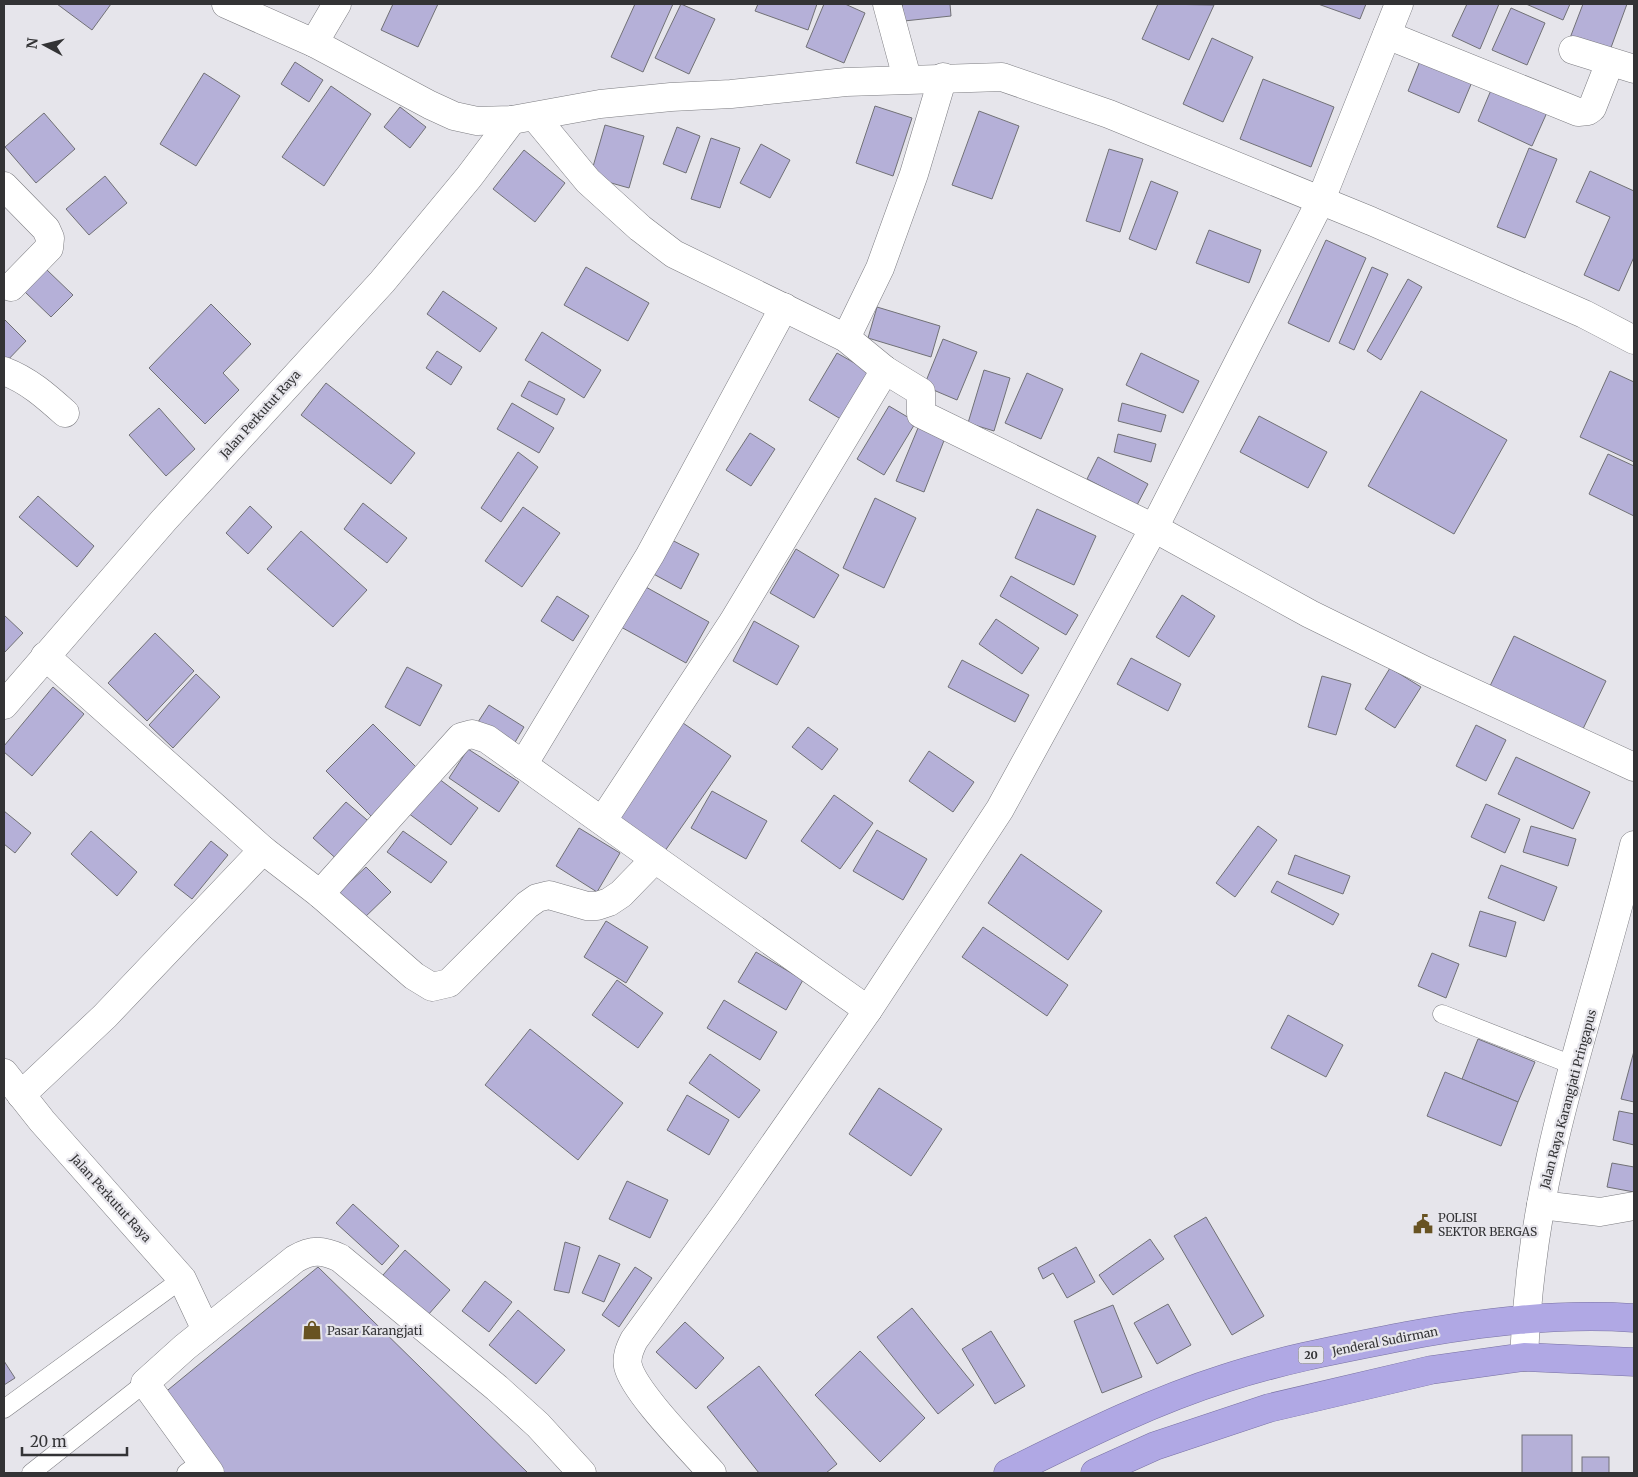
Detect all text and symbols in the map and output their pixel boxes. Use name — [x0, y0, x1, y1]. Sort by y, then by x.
north arrow — [20, 20, 70, 70]
text: N — [22, 37, 42, 50]
street label: Jalan Perkutut Raya — [216, 367, 304, 462]
street label: Jalan Raya Karangjati Pringapus — [1537, 1008, 1599, 1191]
street label: Jalan Perkutut Raya — [67, 1150, 155, 1245]
place label: POLISI SEKTOR BERGAS — [1438, 1210, 1537, 1239]
public building icon: POLISI SEKTOR BERGAS — [1412, 1213, 1434, 1235]
shop icon: Pasar Karangjati — [301, 1319, 323, 1341]
place label: Pasar Karangjati — [327, 1323, 422, 1338]
street label: Jenderal Sudirman — [1330, 1323, 1439, 1359]
road number: 20 — [1298, 1346, 1324, 1364]
scale bar — [22, 1424, 128, 1456]
text: 20 m — [30, 1432, 67, 1451]

